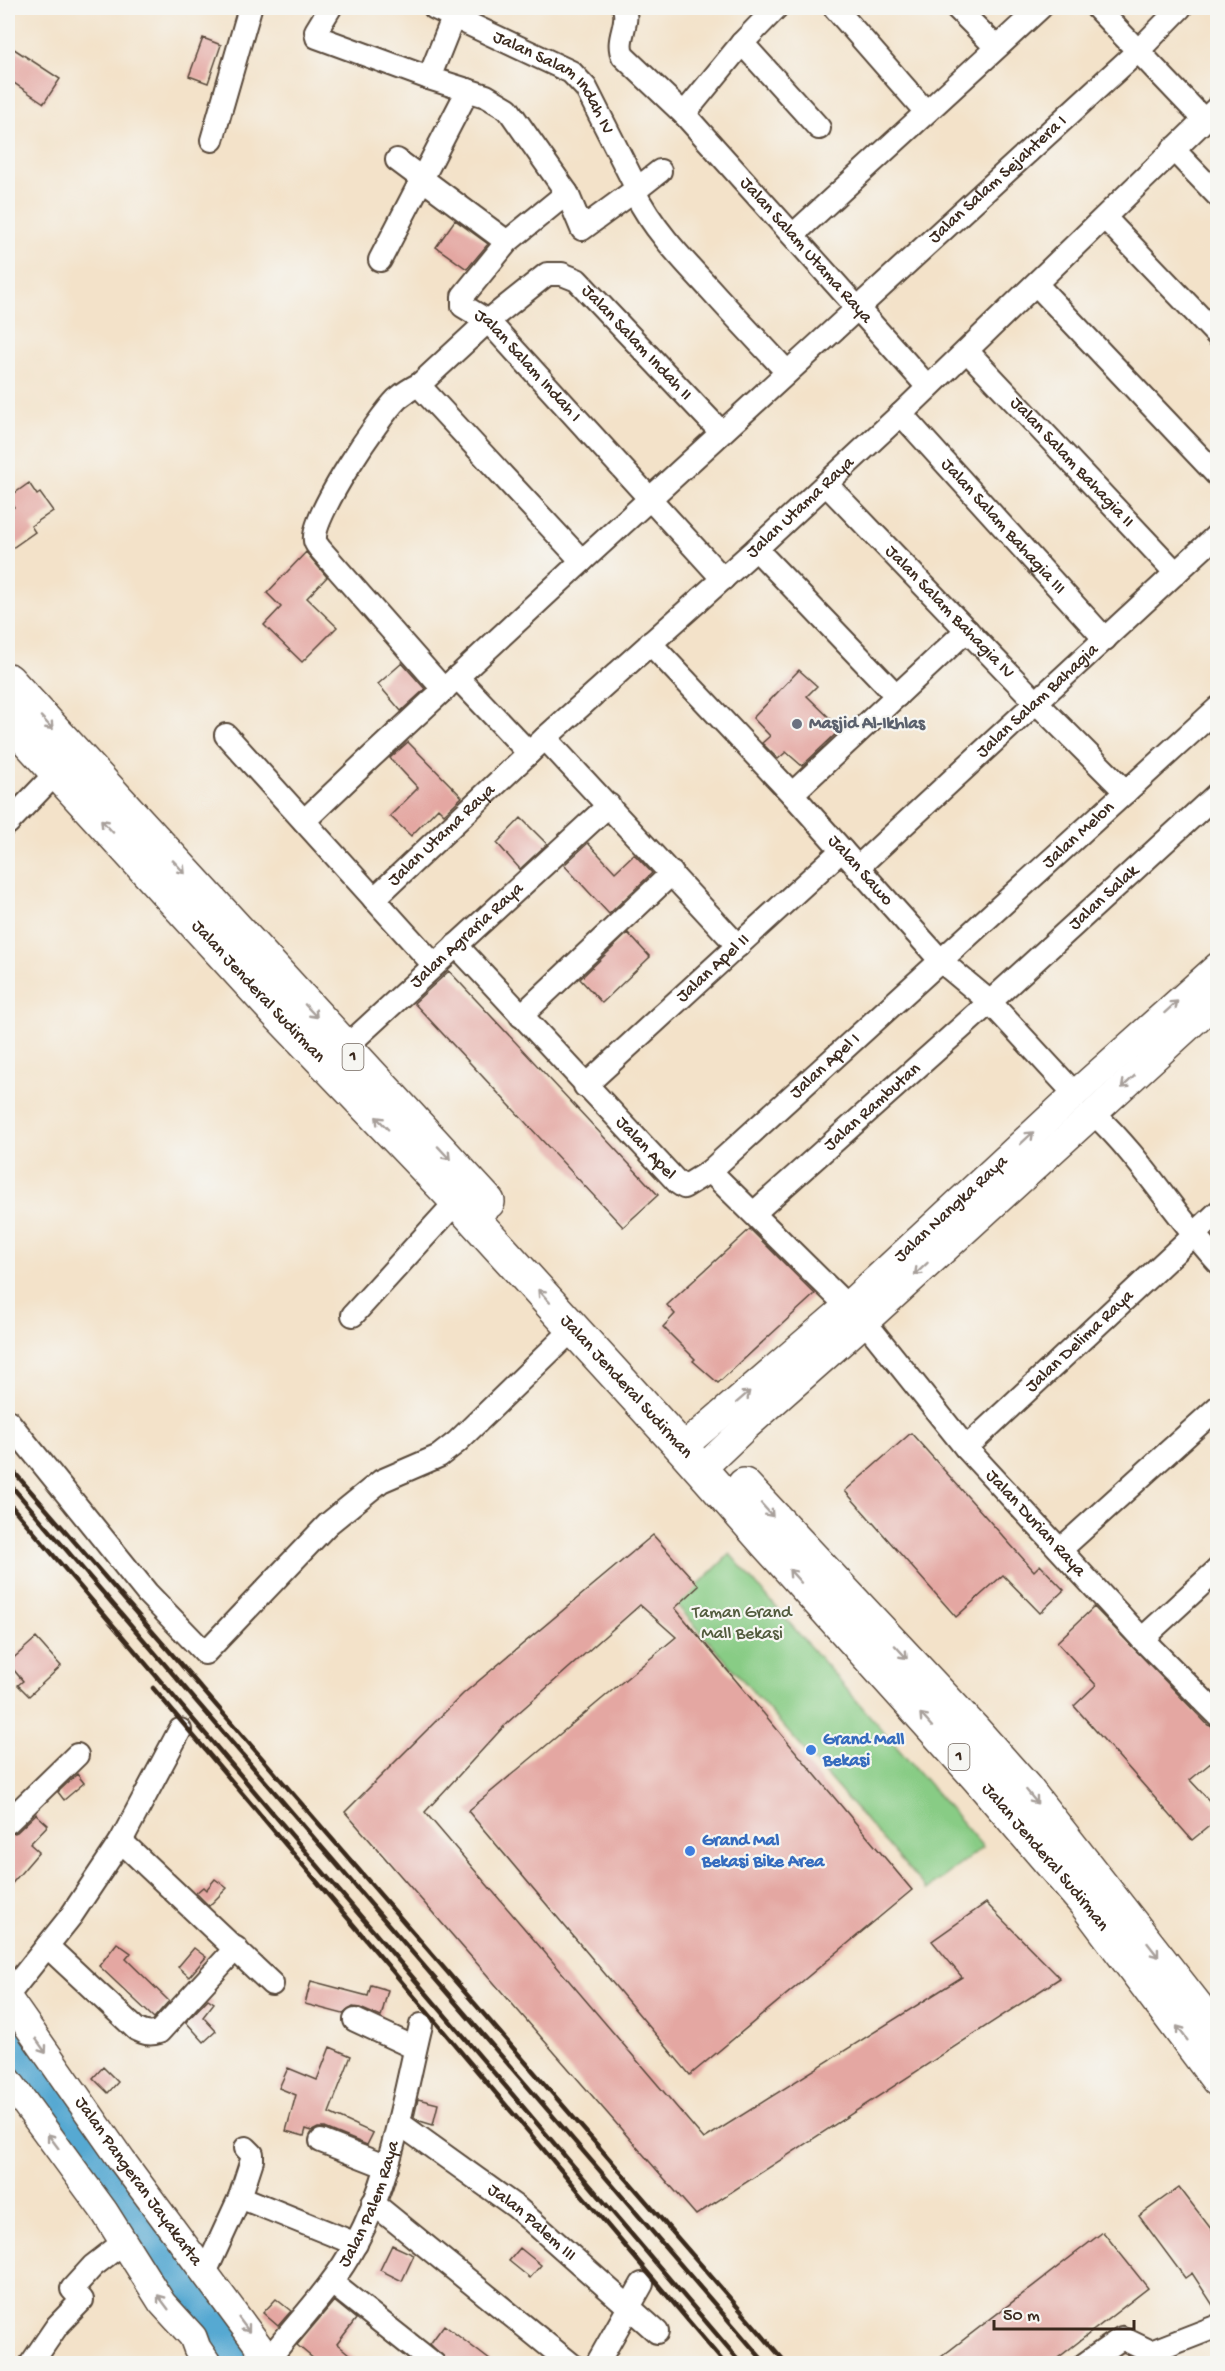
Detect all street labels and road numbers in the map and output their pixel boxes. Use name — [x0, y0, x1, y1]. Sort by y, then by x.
street label: Jalan Salam Indah IV — [490, 26, 618, 138]
street label: Jalan Salam Sejahtera I — [924, 111, 1071, 248]
street label: Jalan Salam Utama Raya — [735, 173, 877, 328]
street label: Jalan Salam Indah II — [577, 281, 696, 405]
street label: Jalan Salam Indah I — [470, 305, 585, 427]
street label: Jalan Salam Bahagia II — [1005, 393, 1138, 532]
street label: Jalan Utama Raya — [742, 452, 859, 563]
street label: Jalan Salam Bahagia III — [936, 454, 1070, 599]
street label: Jalan Salam Bahagia IV — [880, 541, 1019, 683]
street label: Jalan Salam Bahagia — [972, 639, 1104, 763]
street label: Jalan Utama Raya — [384, 779, 500, 891]
street label: Jalan Melon — [1038, 797, 1119, 873]
street label: Jalan Sawo — [823, 831, 898, 910]
street label: Jalan Salak — [1065, 859, 1144, 935]
street label: Jalan Agraria Raya — [406, 878, 529, 993]
street label: Jalan Jenderal Sudirman — [187, 916, 330, 1068]
street label: Jalan Apel II — [672, 929, 754, 1007]
street label: Jalan Apel I — [786, 1029, 865, 1103]
road number: 1 — [342, 1044, 364, 1070]
street label: Jalan Rambutan — [820, 1058, 926, 1156]
street label: Jalan Apel — [611, 1112, 680, 1184]
street label: Jalan Nangka Raya — [890, 1150, 1013, 1267]
street label: Jalan Delima Raya — [1021, 1285, 1139, 1397]
street label: Jalan Jenderal Sudirman — [555, 1310, 697, 1463]
street label: Jalan Durian Raya — [981, 1466, 1091, 1582]
road number: 1 — [948, 1744, 970, 1770]
street label: Jalan Jenderal Sudirman — [977, 1779, 1113, 1936]
street label: Jalan Pangeran Jayakarta — [70, 2093, 207, 2271]
street label: Jalan Palem Raya — [334, 2138, 404, 2271]
street label: Jalan Palem III — [483, 2179, 580, 2266]

